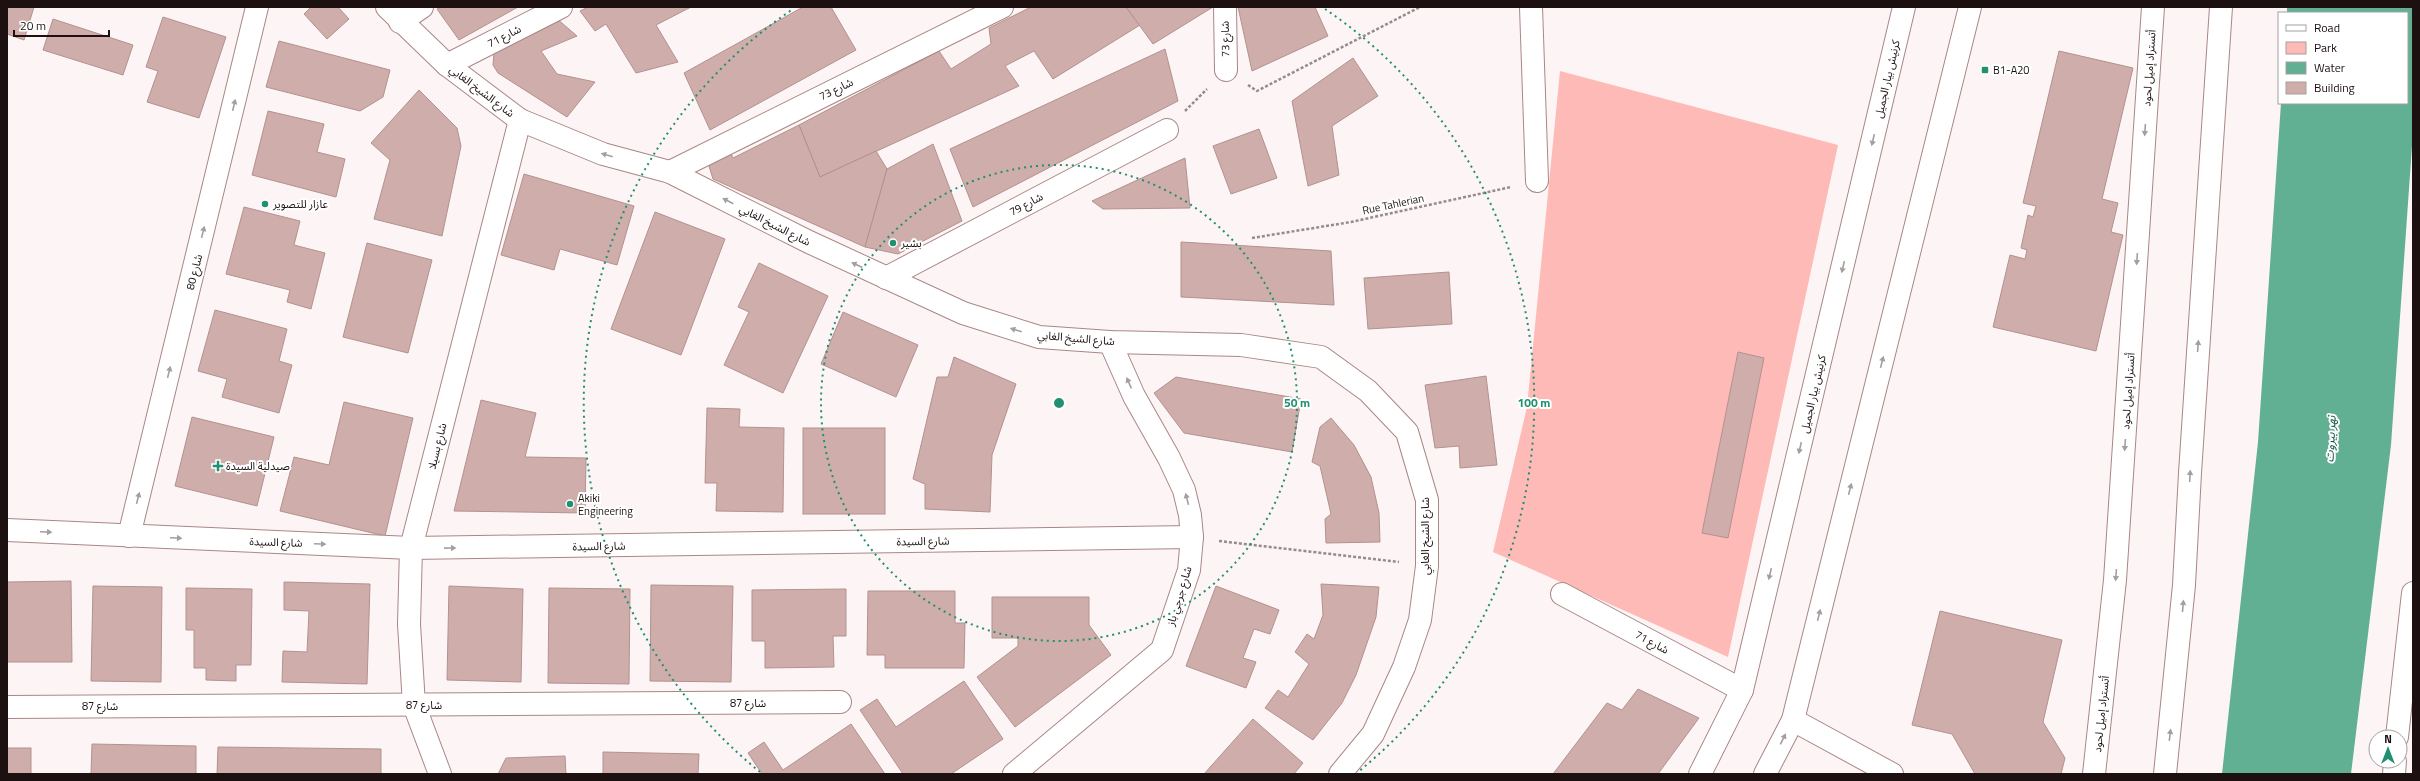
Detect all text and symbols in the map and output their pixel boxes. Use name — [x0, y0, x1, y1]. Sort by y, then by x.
scale bar — [14, 12, 109, 38]
legend — [2278, 12, 2408, 104]
text: 20 m — [20, 16, 46, 35]
text: Road — [2314, 18, 2340, 37]
street label: شارع 71 — [484, 20, 524, 51]
street label: شارع 73 — [1217, 20, 1233, 57]
street label: أتستراد إميل لحود — [2138, 29, 2160, 107]
street label: كرنيش بيار الجميل — [1870, 38, 1904, 120]
text: Park — [2314, 38, 2337, 57]
text: Water — [2314, 58, 2345, 77]
street label: شارع الشيخ الغابي — [445, 61, 518, 122]
place label: B1-A20 — [1993, 62, 2030, 78]
marker: B1-A20 — [1980, 65, 1990, 75]
street label: شارع 73 — [816, 74, 856, 104]
text: Building — [2314, 78, 2355, 97]
one-way arrow — [231, 99, 237, 112]
one-way arrow — [2142, 124, 2149, 136]
one-way arrow — [1869, 134, 1875, 146]
one-way arrow — [601, 152, 613, 158]
street label: شارع 79 — [1006, 188, 1046, 220]
street label: Rue Tahlerian — [1361, 190, 1425, 218]
place label: عازار للتصوير — [272, 196, 329, 212]
one-way arrow — [722, 198, 734, 204]
marker: عازار للتصوير — [260, 199, 270, 209]
street label: شارع الشيخ الغابي — [736, 200, 814, 251]
one-way arrow — [201, 226, 207, 238]
place label: بشير — [900, 235, 922, 251]
marker: بشير — [888, 238, 898, 248]
street label: شارع 80 — [182, 252, 206, 291]
one-way arrow — [2133, 253, 2140, 265]
one-way arrow — [1839, 261, 1845, 273]
one-way arrow — [852, 262, 863, 268]
one-way arrow — [1010, 327, 1022, 333]
street label: شارع الشيخ الغابي — [1036, 327, 1116, 351]
one-way arrow — [2195, 340, 2202, 352]
street label: أتستراد إميل لحود — [2117, 352, 2139, 430]
street label: كرنيش بيار الجميل — [1796, 353, 1830, 435]
one-way arrow — [1879, 356, 1885, 369]
one-way arrow — [166, 366, 172, 378]
one-way arrow — [1125, 377, 1132, 389]
text: 50 m — [1284, 393, 1310, 412]
text: 100 m — [1518, 393, 1550, 412]
centre of rings — [1052, 396, 1066, 410]
water label: نهر بيروت — [2319, 414, 2341, 463]
street label: شارع بسيلا — [424, 421, 451, 471]
one-way arrow — [2121, 439, 2128, 451]
one-way arrow — [1796, 442, 1802, 454]
place label: صيدلية السيدة — [226, 458, 290, 474]
marker: صيدلية السيدة — [213, 461, 223, 471]
one-way arrow — [2186, 470, 2193, 482]
one-way arrow — [1848, 482, 1854, 495]
place label: Akiki Engineering — [578, 490, 633, 519]
one-way arrow — [135, 492, 141, 504]
one-way arrow — [1183, 493, 1189, 505]
street label: شارع الشيخ الغابي — [1417, 497, 1435, 575]
marker: Akiki Engineering — [565, 499, 575, 509]
one-way arrow — [40, 529, 53, 535]
street label: شارع السيدة — [249, 533, 303, 551]
street label: شارع السيدة — [896, 533, 950, 549]
one-way arrow — [170, 535, 183, 541]
street label: شارع السيدة — [572, 538, 626, 554]
one-way arrow — [314, 541, 327, 547]
one-way arrow — [444, 544, 456, 551]
street label: شارع جرجي باز — [1162, 564, 1197, 629]
one-way arrow — [1766, 568, 1772, 580]
one-way arrow — [2112, 569, 2119, 581]
one-way arrow — [2179, 600, 2186, 612]
one-way arrow — [1816, 609, 1822, 621]
street label: شارع 71 — [1632, 626, 1672, 658]
street label: أتستراد إميل لحود — [2089, 675, 2113, 753]
street label: شارع 87 — [730, 695, 766, 711]
street label: شارع 87 — [406, 697, 442, 713]
street label: شارع 87 — [82, 698, 118, 714]
one-way arrow — [2166, 729, 2173, 741]
north arrow — [2368, 729, 2408, 769]
text: N — [2384, 731, 2392, 747]
one-way arrow — [1780, 734, 1786, 745]

